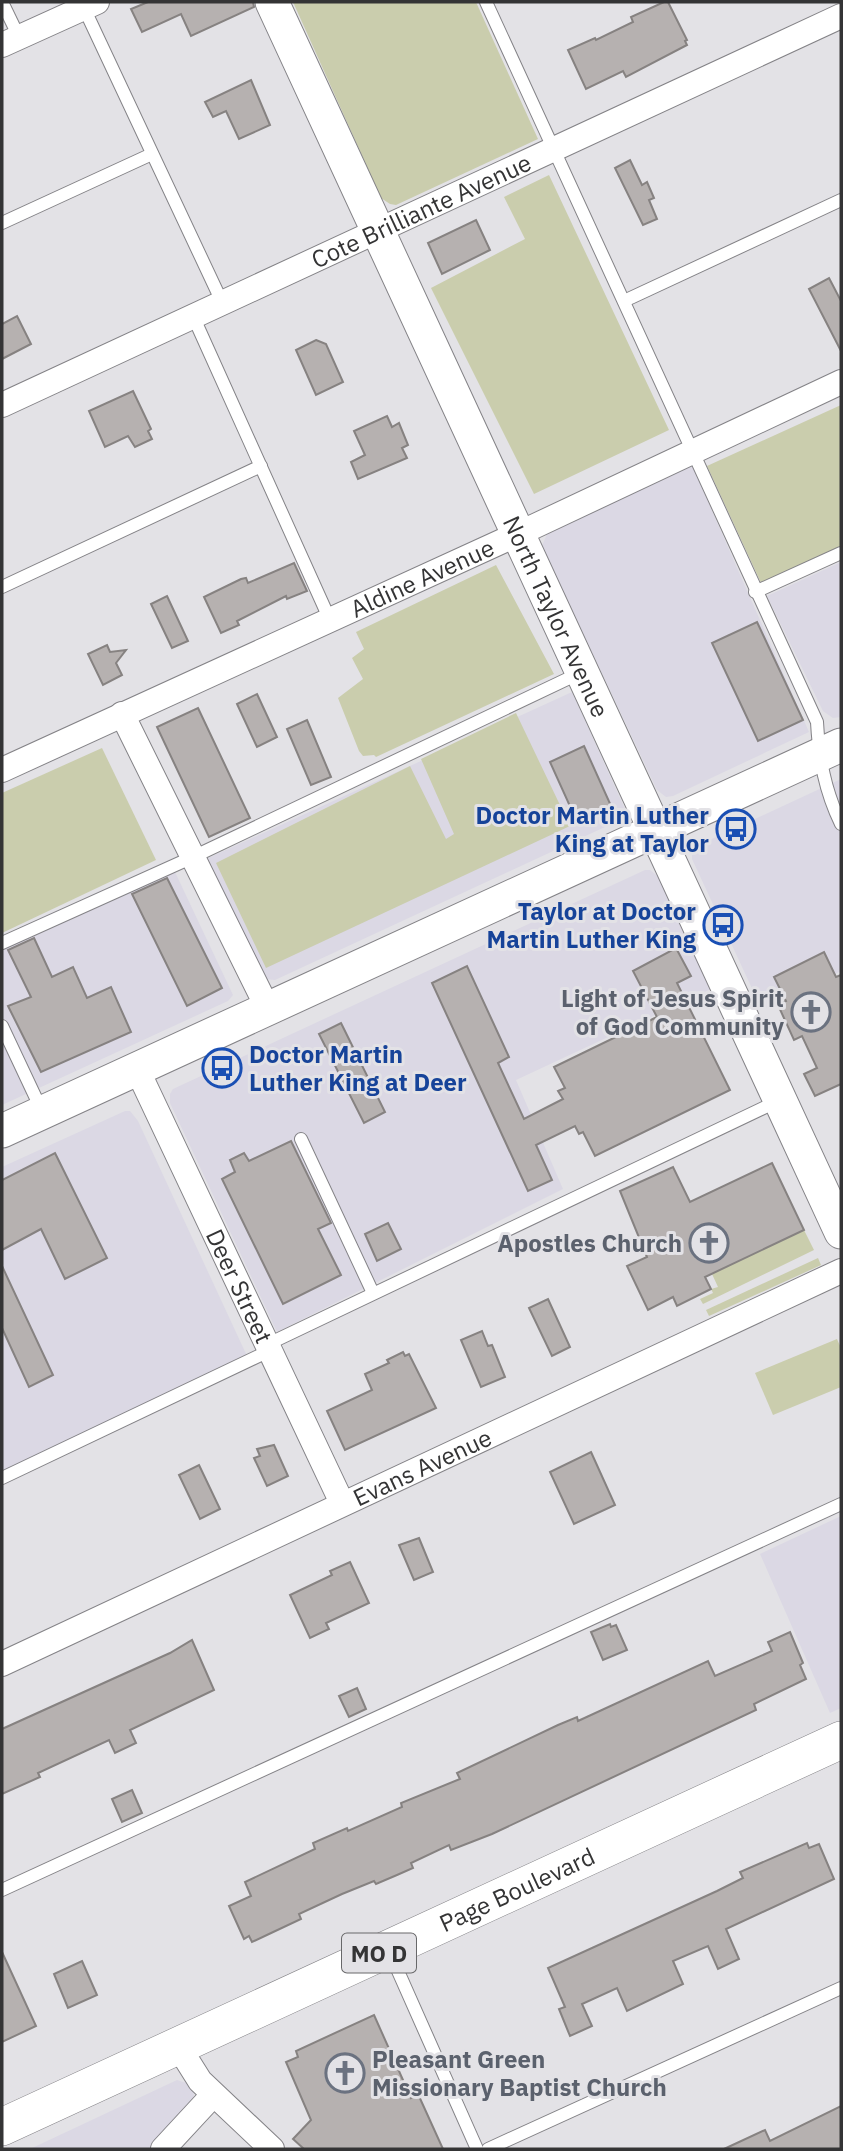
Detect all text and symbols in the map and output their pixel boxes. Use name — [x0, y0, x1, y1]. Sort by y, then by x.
street label: Cote Brilliante Avenue — [306, 146, 536, 275]
street label: North Taylor Avenue — [496, 511, 617, 722]
street label: Aldine Avenue — [345, 531, 499, 625]
place label: Doctor Martin Luther King at Taylor — [476, 799, 709, 859]
bus stop icon: Doctor Martin Luther King at Taylor — [715, 808, 757, 850]
place label: Taylor at Doctor Martin Luther King — [487, 895, 697, 955]
bus stop icon: Taylor at Doctor Martin Luther King — [702, 904, 744, 946]
place label: Light of Jesus Spirit of God Community — [561, 982, 784, 1042]
church icon: Light of Jesus Spirit of God Community — [790, 991, 832, 1033]
place label: Doctor Martin Luther King at Deer — [249, 1038, 467, 1098]
bus stop icon: Doctor Martin Luther King at Deer — [201, 1047, 243, 1089]
church icon: Apostles Church — [688, 1222, 730, 1264]
street label: Deer Street — [199, 1224, 280, 1348]
place label: Apostles Church — [497, 1227, 682, 1259]
street label: Evans Avenue — [348, 1421, 497, 1513]
street label: Page Boulevard — [434, 1840, 600, 1939]
road number: MO D — [342, 1934, 416, 1972]
place label: Pleasant Green Missionary Baptist Church — [372, 2043, 667, 2103]
church icon: Pleasant Green Missionary Baptist Church — [324, 2052, 366, 2094]

